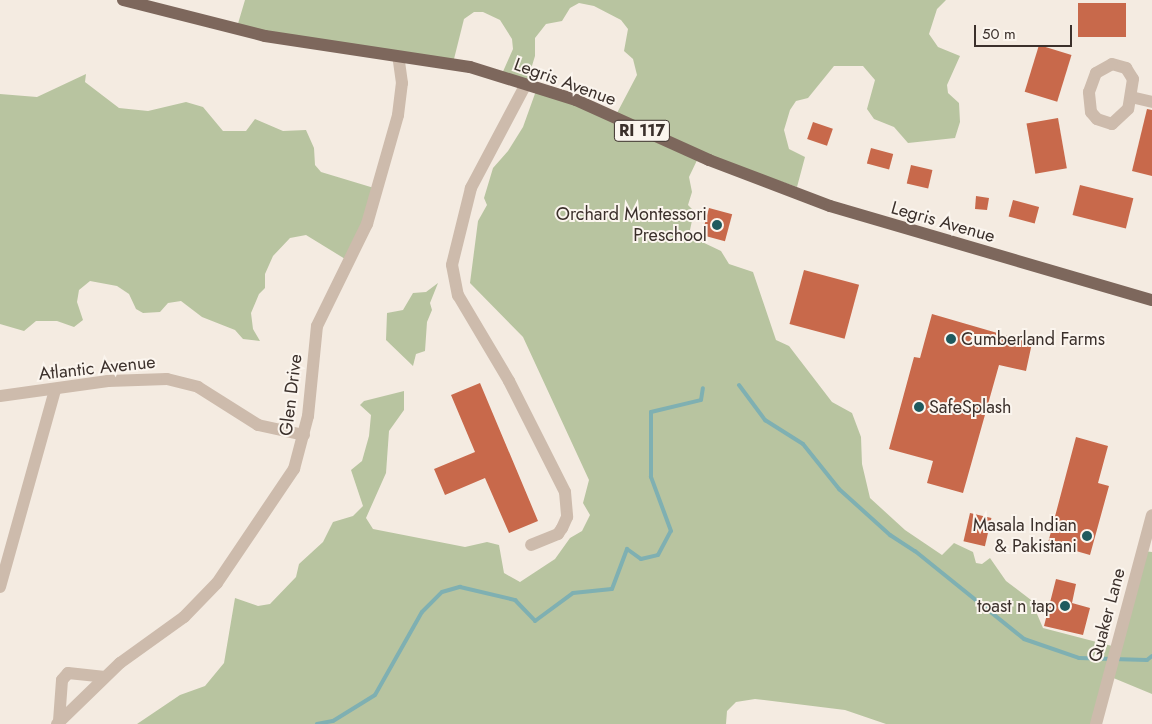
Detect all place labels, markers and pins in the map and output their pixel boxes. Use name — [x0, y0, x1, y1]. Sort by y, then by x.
place label: Orchard Montessori Preschool — [556, 204, 707, 246]
marker: Orchard Montessori Preschool — [711, 219, 723, 231]
place label: Cumberland Farms — [961, 328, 1105, 350]
marker: Cumberland Farms — [945, 333, 957, 345]
place label: SafeSplash — [929, 396, 1012, 418]
marker: SafeSplash — [913, 401, 925, 413]
place label: Masala Indian & Pakistani — [973, 515, 1077, 558]
marker: Masala Indian & Pakistani — [1081, 530, 1093, 542]
place label: toast n tap — [977, 595, 1055, 617]
marker: toast n tap — [1059, 600, 1071, 612]

